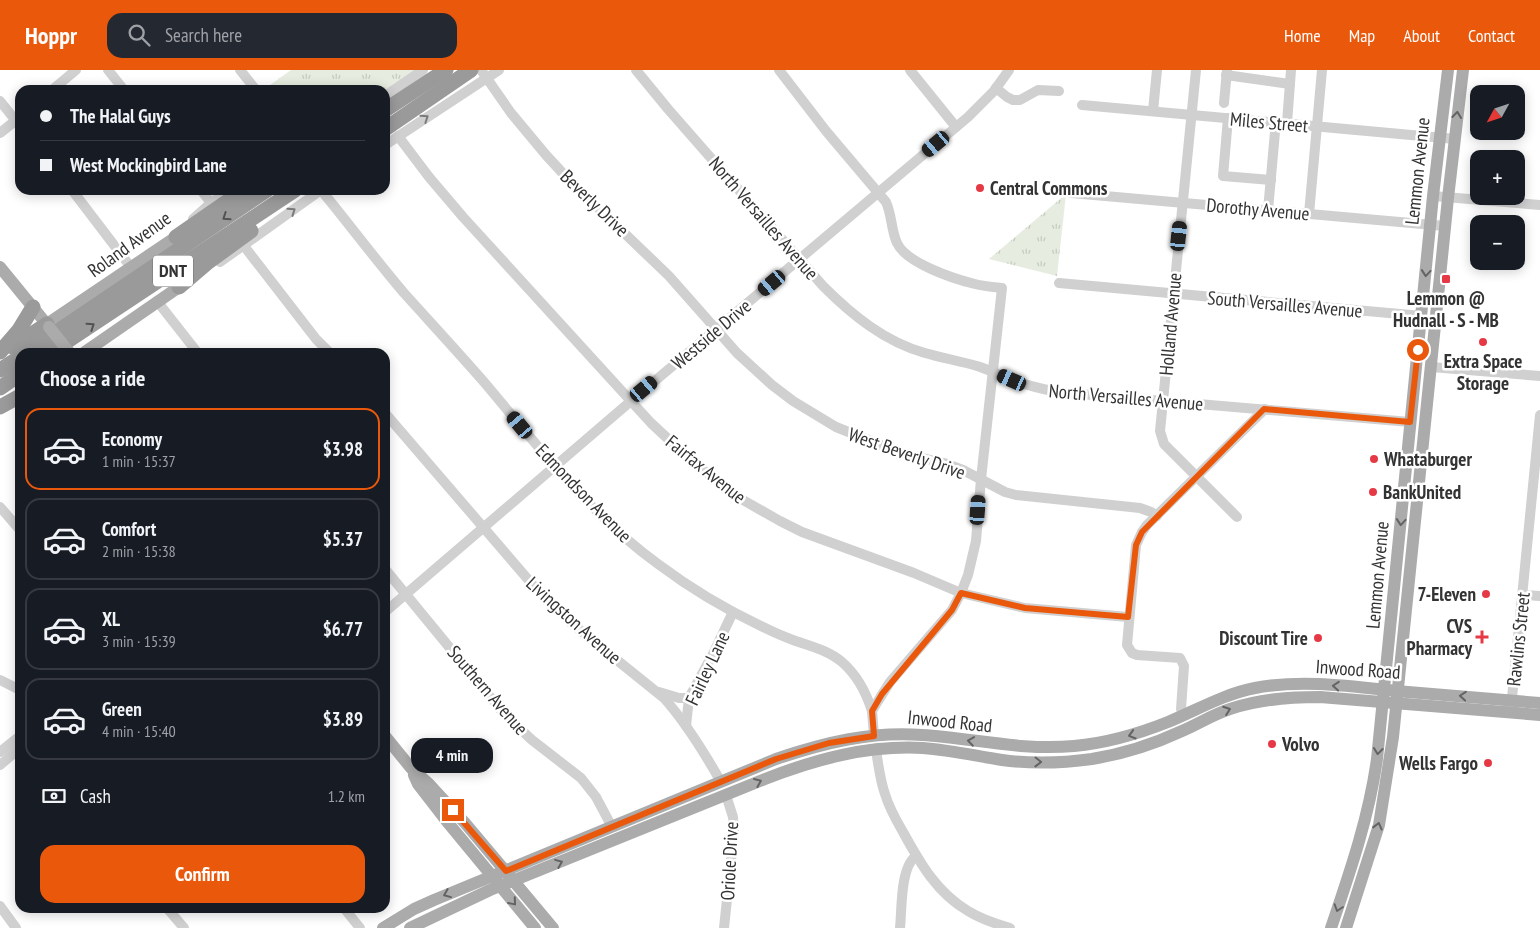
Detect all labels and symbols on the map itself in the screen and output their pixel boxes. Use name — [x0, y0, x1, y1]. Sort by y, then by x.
north arrow — [1470, 85, 1525, 140]
street label: Miles Street — [1229, 107, 1310, 137]
one-way arrow — [1451, 110, 1462, 118]
one-way arrow — [420, 115, 429, 124]
street label: Lemmon Avenue — [1399, 116, 1435, 226]
car — [919, 129, 952, 159]
street label: North Versailles Avenue — [704, 152, 824, 284]
street label: Beverly Drive — [556, 164, 635, 242]
place label: Central Commons — [990, 176, 1108, 200]
marker: Central Commons — [974, 182, 986, 194]
street label: Dorothy Avenue — [1205, 193, 1311, 225]
street label: Roland Avenue — [83, 206, 175, 282]
one-way arrow — [286, 208, 295, 217]
one-way arrow — [223, 211, 232, 220]
car — [1169, 220, 1188, 252]
road number: DNT — [153, 256, 193, 287]
car — [755, 268, 788, 298]
one-way arrow — [1421, 270, 1432, 278]
street label: Holland Avenue — [1154, 272, 1186, 376]
marker: Lemmon @ Hudnall - S - MB — [1440, 273, 1452, 285]
street label: South Versailles Avenue — [1206, 285, 1364, 323]
place label: Lemmon @ Hudnall - S - MB — [1393, 286, 1499, 332]
street label: Westside Drive — [666, 294, 756, 374]
one-way arrow — [86, 322, 95, 332]
marker: Extra Space Storage — [1477, 336, 1489, 348]
route start — [1407, 339, 1429, 361]
place label: Extra Space Storage — [1444, 349, 1522, 395]
car — [995, 367, 1028, 393]
car — [627, 374, 660, 404]
street label: North Versailles Avenue — [1048, 378, 1204, 416]
car — [504, 409, 535, 441]
street label: West Beverly Drive — [845, 422, 969, 484]
street label: Fairfax Avenue — [661, 429, 751, 509]
street label: Edmondson Avenue — [531, 439, 637, 548]
place label: Whataburger — [1383, 447, 1472, 471]
marker: Whataburger — [1368, 453, 1380, 465]
place label: BankUnited — [1383, 480, 1461, 504]
marker: BankUnited — [1367, 486, 1379, 498]
car — [969, 495, 986, 525]
one-way arrow — [1396, 518, 1407, 526]
street label: Lemmon Avenue — [1360, 520, 1394, 630]
street label: Livingston Avenue — [522, 571, 627, 669]
place label: 7-Eleven — [1417, 582, 1476, 606]
marker: 7-Eleven — [1480, 588, 1492, 600]
street label: Rawlins Street — [1501, 590, 1535, 687]
place label: CVS Pharmacy — [1407, 614, 1472, 660]
place label: Discount Tire — [1219, 626, 1308, 650]
street label: Fairley Lane — [679, 627, 735, 709]
marker: CVS Pharmacy — [1476, 631, 1488, 643]
marker: Discount Tire — [1312, 632, 1324, 644]
street label: Southern Avenue — [442, 640, 534, 740]
street label: Inwood Road — [1315, 654, 1401, 684]
one-way arrow — [1332, 680, 1340, 691]
one-way arrow — [1459, 691, 1467, 702]
street label: Inwood Road — [907, 705, 993, 737]
one-way arrow — [1222, 706, 1231, 716]
one-way arrow — [1128, 729, 1136, 739]
place label: Volvo — [1281, 732, 1319, 756]
one-way arrow — [967, 736, 975, 746]
callout: 4 min — [412, 738, 494, 772]
marker: Volvo — [1266, 738, 1278, 750]
one-way arrow — [1373, 747, 1384, 755]
place label: Wells Fargo — [1398, 751, 1478, 775]
one-way arrow — [1034, 757, 1042, 767]
marker: Wells Fargo — [1482, 757, 1494, 769]
one-way arrow — [754, 777, 762, 787]
route end — [442, 799, 464, 821]
street label: Oriole Drive — [715, 821, 743, 901]
one-way arrow — [1372, 822, 1383, 831]
one-way arrow — [554, 859, 563, 869]
one-way arrow — [443, 888, 452, 899]
one-way arrow — [508, 897, 517, 906]
one-way arrow — [1334, 903, 1344, 912]

